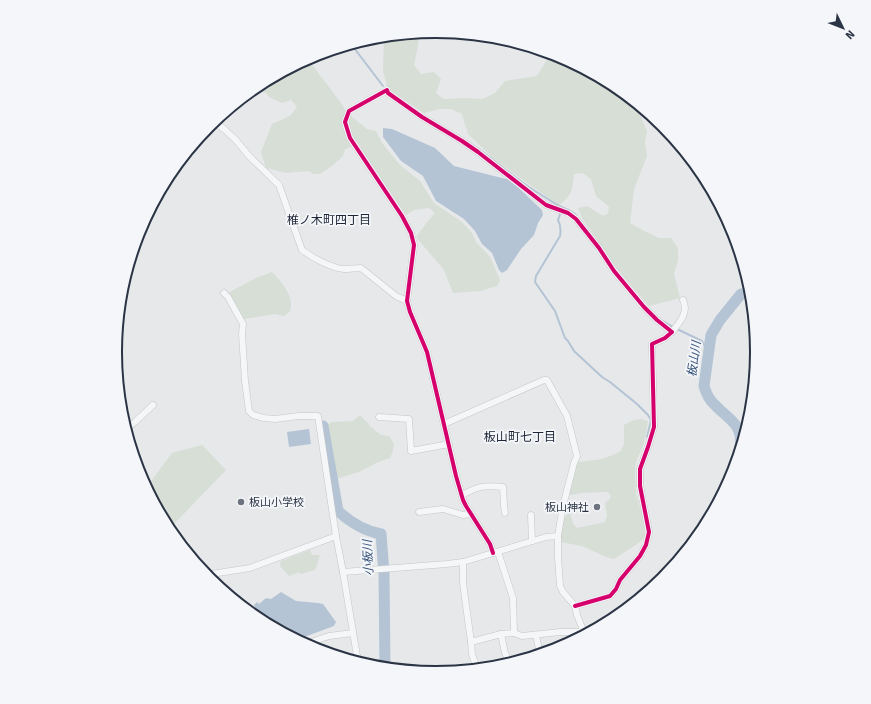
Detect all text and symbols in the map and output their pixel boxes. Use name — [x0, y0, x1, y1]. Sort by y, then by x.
north arrow — [823, 8, 863, 48]
text: N — [843, 27, 857, 42]
district label: 椎ノ木町四丁目 — [287, 213, 371, 227]
water label: 板山川 — [685, 338, 704, 378]
district label: 板山町七丁目 — [484, 430, 556, 444]
place label: 板山小学校 — [249, 496, 304, 509]
marker: 板山小学校 — [236, 497, 246, 507]
place label: 板山神社 — [545, 501, 589, 514]
marker: 板山神社 — [592, 502, 602, 512]
water label: 小板川 — [360, 538, 376, 576]

